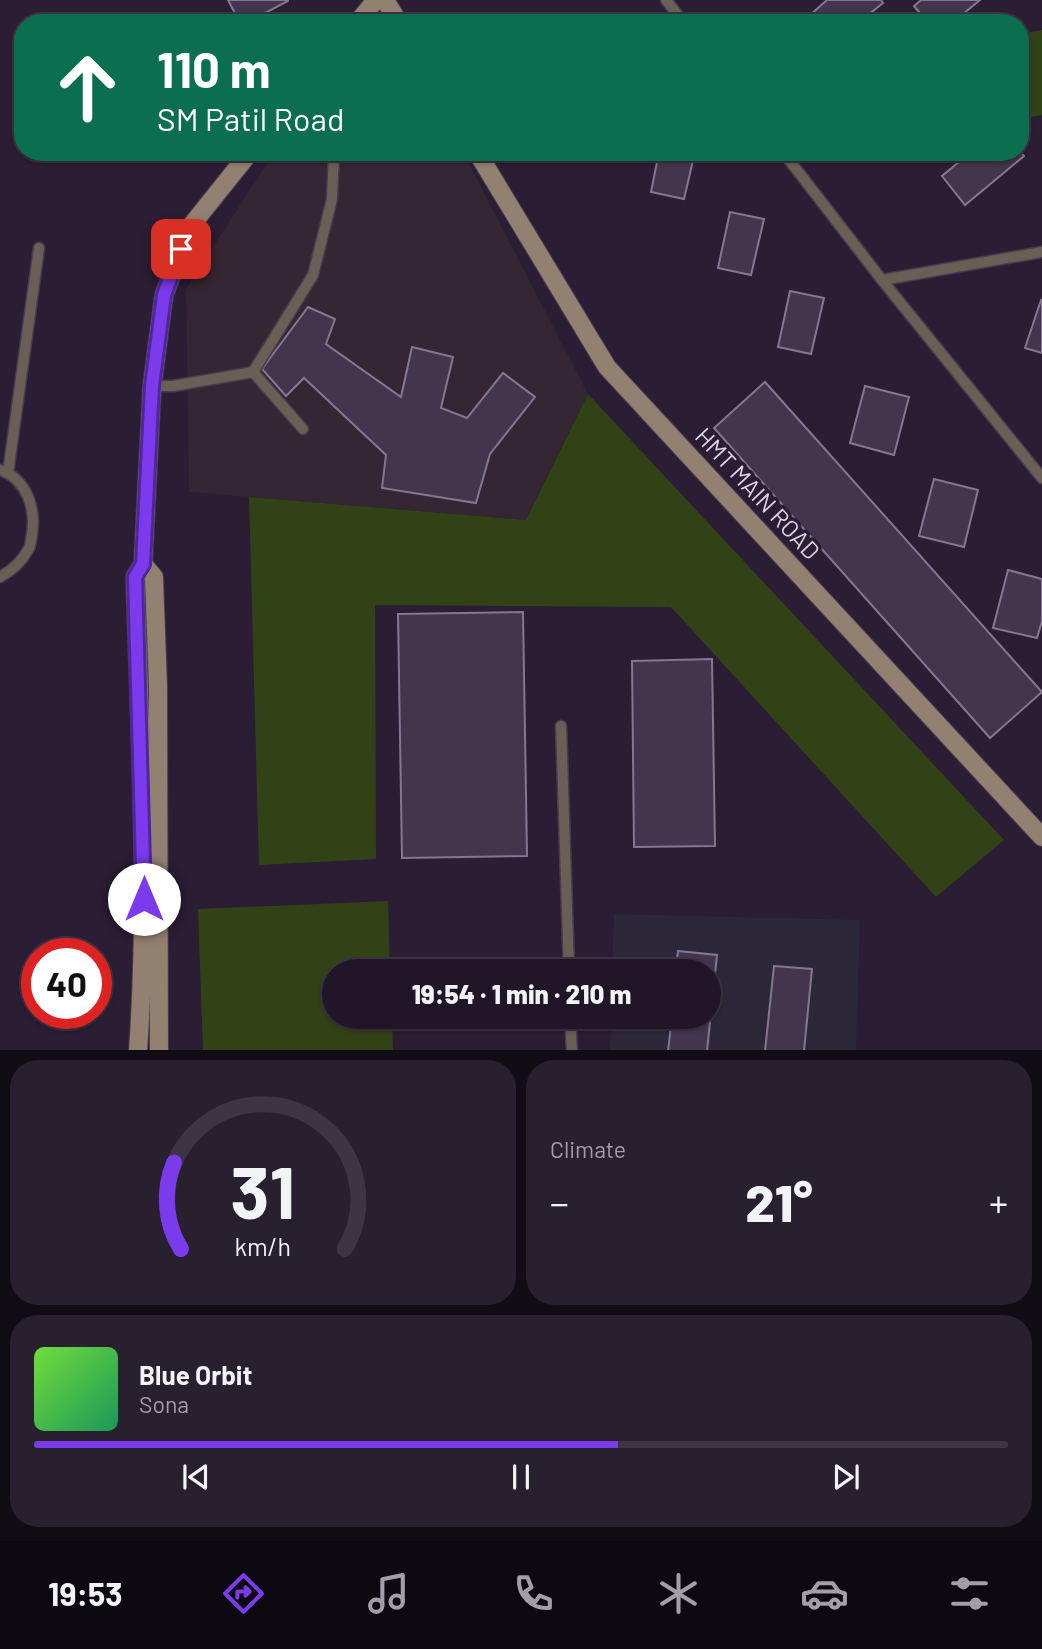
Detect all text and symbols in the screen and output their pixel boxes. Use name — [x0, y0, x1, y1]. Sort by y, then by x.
text: 110 m — [157, 39, 271, 98]
icon: ahead — [42, 42, 133, 133]
text: SM Patil Road — [157, 99, 344, 137]
pin — [151, 219, 211, 279]
icon: arrive — [162, 230, 200, 268]
street label: HMT MAIN ROAD — [690, 421, 826, 565]
position arrow — [107, 862, 181, 936]
speed limit sign: 40 — [21, 938, 112, 1029]
text: 19:54 · 1 min · 210 m — [412, 978, 631, 1009]
text: Climate — [550, 1135, 626, 1163]
text: 31 — [231, 1146, 295, 1234]
text: 21° — [745, 1170, 813, 1232]
text: − — [550, 1179, 569, 1225]
text: + — [989, 1179, 1008, 1225]
text: km/h — [235, 1230, 291, 1260]
text: Blue Orbit — [139, 1359, 252, 1390]
text: Sona — [139, 1390, 189, 1418]
icon: previous — [177, 1458, 215, 1496]
icon: pause — [502, 1458, 540, 1496]
icon: next — [827, 1458, 865, 1496]
icon: directions — [219, 1569, 268, 1618]
icon: music — [364, 1569, 413, 1618]
icon: phone — [509, 1569, 558, 1618]
icon: climate — [654, 1569, 703, 1618]
icon: car — [800, 1569, 849, 1618]
icon: filters — [945, 1569, 994, 1618]
text: 19:53 — [48, 1574, 123, 1612]

